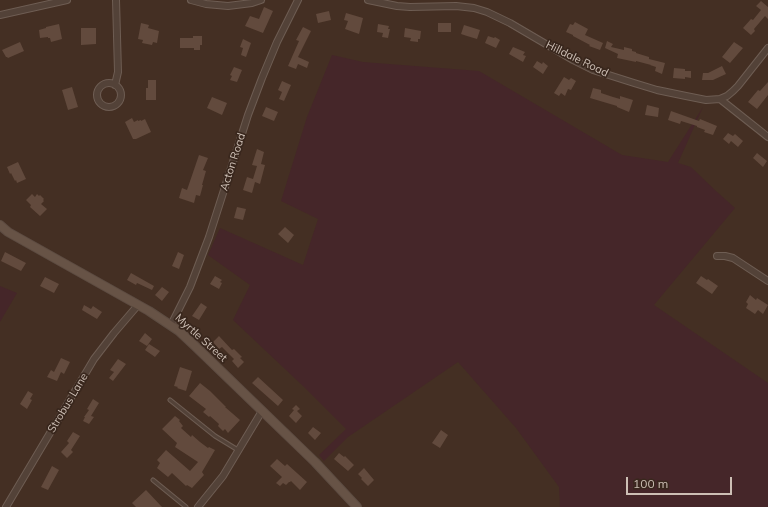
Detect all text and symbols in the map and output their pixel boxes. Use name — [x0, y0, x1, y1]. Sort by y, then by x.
street label: Hilldale Road — [544, 38, 610, 80]
street label: Acton Road — [217, 132, 249, 192]
street label: Myrtle Street — [172, 311, 230, 365]
street label: Strobus Lane — [45, 371, 91, 435]
scale bar — [628, 469, 734, 495]
text: 100 m — [633, 476, 668, 491]

